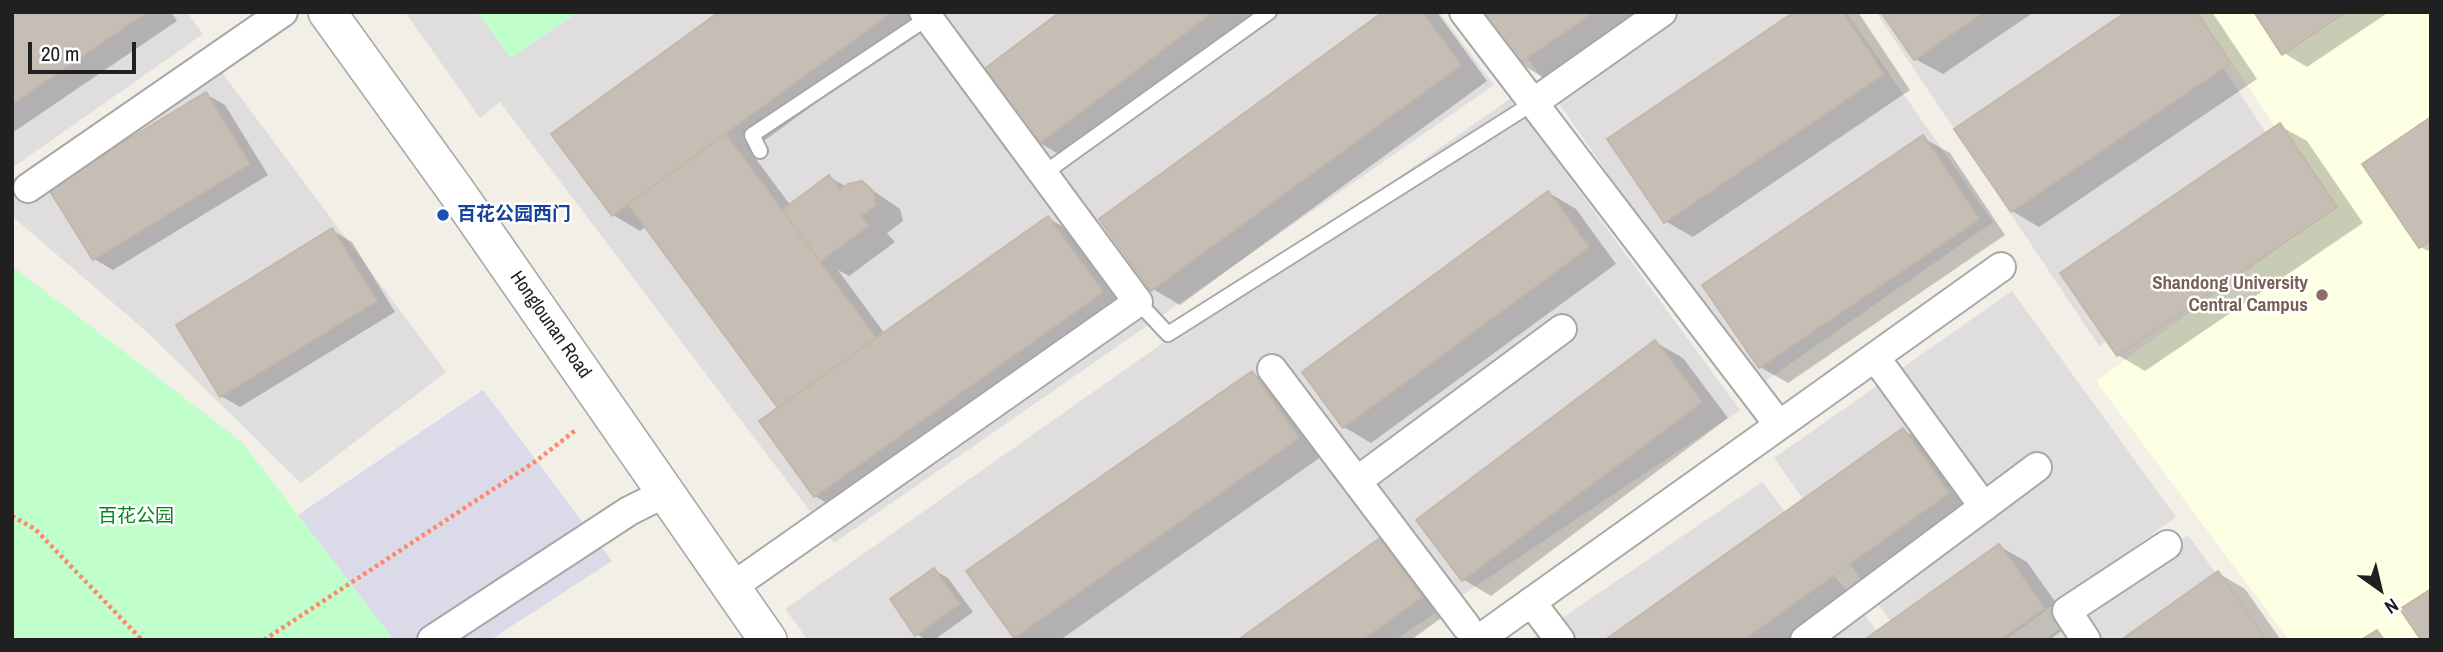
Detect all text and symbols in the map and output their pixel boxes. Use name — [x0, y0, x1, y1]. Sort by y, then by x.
scale bar — [32, 28, 140, 72]
text: 20 m — [41, 39, 79, 68]
place label: 百花公园西门 — [457, 204, 571, 226]
marker: 百花公园西门 — [435, 207, 451, 223]
street label: Honglounan Road — [505, 267, 595, 383]
place label: Shandong University Central Campus — [2152, 273, 2308, 317]
marker: Shandong University Central Campus — [2314, 287, 2330, 303]
park label: 百花公园 — [98, 506, 174, 528]
north arrow — [2345, 554, 2415, 624]
text: N — [2380, 592, 2404, 620]

